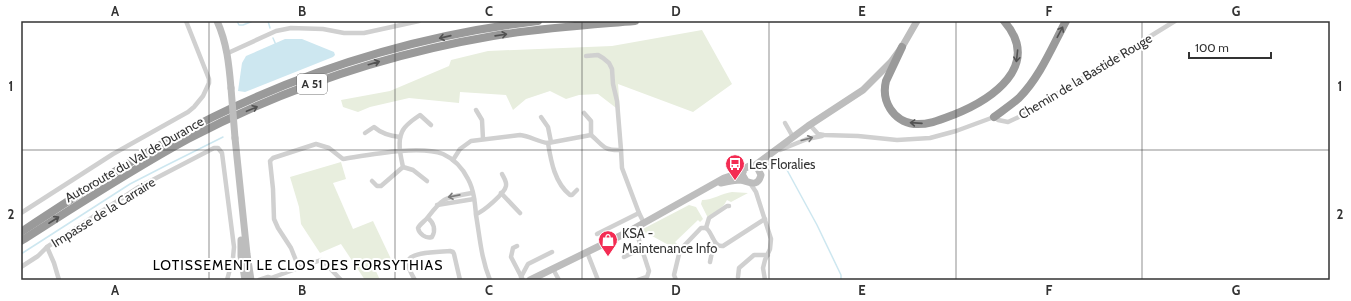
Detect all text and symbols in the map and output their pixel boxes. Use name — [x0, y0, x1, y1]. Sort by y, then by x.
text: A — [111, 3, 120, 19]
text: B — [298, 3, 306, 19]
text: C — [485, 3, 493, 19]
text: D — [671, 3, 681, 19]
text: E — [858, 3, 866, 19]
text: F — [1046, 3, 1053, 19]
text: G — [1232, 3, 1241, 19]
one-way arrow — [1057, 27, 1064, 39]
street label: Chemin de la Bastide Rouge — [1015, 30, 1155, 122]
one-way arrow — [494, 31, 507, 39]
one-way arrow — [439, 33, 452, 41]
scale bar — [1189, 34, 1271, 60]
text: 100 m — [1195, 40, 1229, 55]
one-way arrow — [1014, 49, 1021, 62]
one-way arrow — [367, 59, 380, 66]
road number: A 51 — [297, 74, 327, 94]
text: 1 — [9, 78, 13, 94]
text: 1 — [1338, 78, 1342, 94]
one-way arrow — [246, 104, 258, 112]
street label: Autoroute du Val de Durance — [62, 113, 207, 205]
one-way arrow — [910, 120, 923, 127]
one-way arrow — [801, 135, 814, 143]
bus stop icon: Les Floralies — [724, 153, 746, 181]
place label: Les Floralies — [749, 156, 816, 172]
street label: Impasse de la Carraire — [48, 173, 158, 250]
one-way arrow — [447, 193, 460, 201]
text: 2 — [8, 206, 15, 222]
text: 2 — [1337, 206, 1344, 222]
one-way arrow — [48, 216, 59, 224]
place label: KSA - Maintenance Info — [622, 225, 718, 256]
shop icon: KSA - Maintenance Info — [597, 229, 619, 257]
district label: LOTISSEMENT LE CLOS DES FORSYTHIAS — [153, 256, 443, 274]
text: A — [111, 282, 120, 298]
text: B — [298, 282, 306, 298]
text: C — [485, 282, 493, 298]
text: D — [671, 282, 681, 298]
text: E — [858, 282, 866, 298]
text: F — [1046, 282, 1053, 298]
text: G — [1232, 282, 1241, 298]

